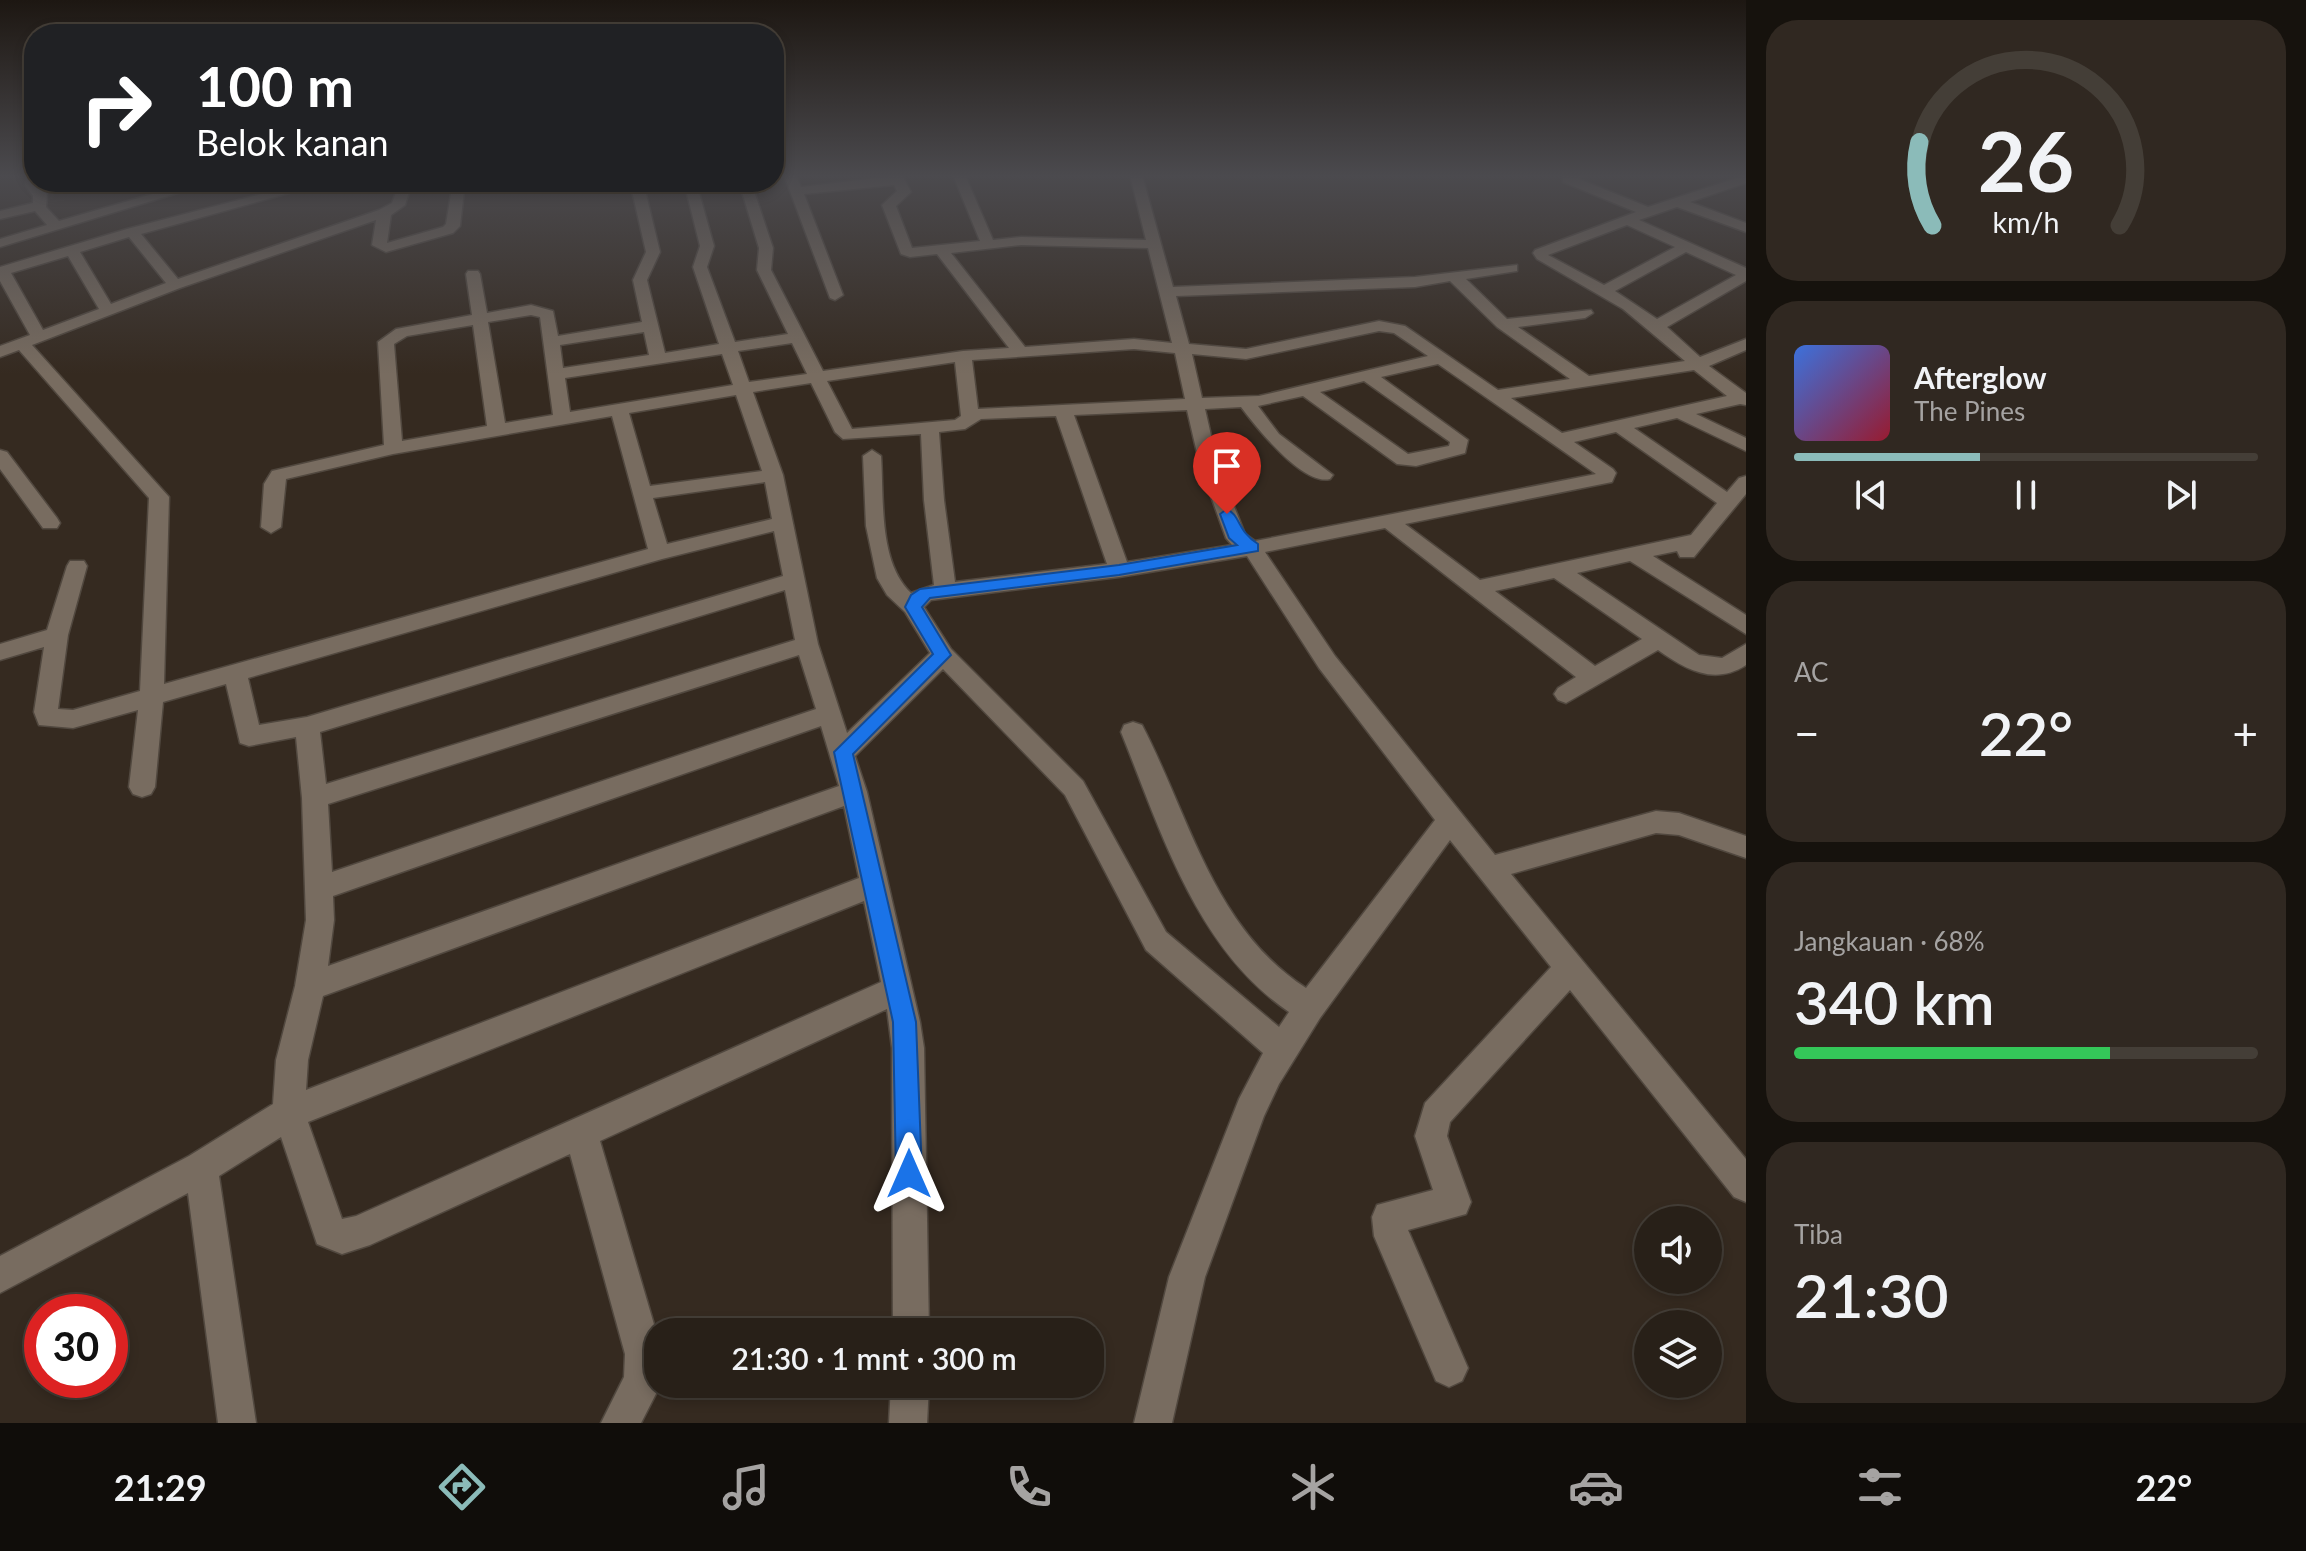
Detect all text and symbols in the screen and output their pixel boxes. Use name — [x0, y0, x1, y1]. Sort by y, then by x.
text: 100 m — [196, 52, 354, 119]
icon: right — [64, 56, 168, 160]
text: 26 — [1978, 110, 2074, 210]
text: Belok kanan — [196, 120, 389, 164]
text: km/h — [1993, 205, 2059, 239]
text: Afterglow — [1914, 359, 2047, 395]
text: The Pines — [1914, 395, 2025, 427]
pin — [1193, 432, 1261, 514]
icon: arrive — [1205, 444, 1249, 488]
icon: previous — [1849, 473, 1893, 517]
icon: pause — [2004, 473, 2048, 517]
icon: next — [2159, 473, 2203, 517]
text: AC — [1794, 656, 1829, 688]
text: 22° — [1979, 697, 2073, 769]
text: − — [1794, 707, 1820, 759]
text: + — [2232, 707, 2258, 759]
text: Jangkauan · 68% — [1794, 925, 1985, 957]
text: 340 km — [1794, 966, 1995, 1038]
position arrow — [867, 1132, 951, 1216]
map controls — [1634, 1206, 1722, 1398]
button: sound — [1634, 1206, 1722, 1294]
text: Tiba — [1794, 1218, 1843, 1250]
text: 21:30 — [1794, 1259, 1948, 1331]
speed limit sign: 30 — [24, 1294, 128, 1398]
button: layers — [1634, 1310, 1722, 1398]
text: 21:30 · 1 mnt · 300 m — [731, 1340, 1017, 1376]
icon: directions — [434, 1459, 490, 1515]
icon: music — [718, 1459, 774, 1515]
icon: phone — [1001, 1459, 1057, 1515]
icon: climate — [1285, 1459, 1341, 1515]
icon: car — [1568, 1459, 1624, 1515]
icon: filters — [1852, 1459, 1908, 1515]
text: 21:29 — [114, 1465, 207, 1509]
text: 22° — [2135, 1465, 2192, 1509]

